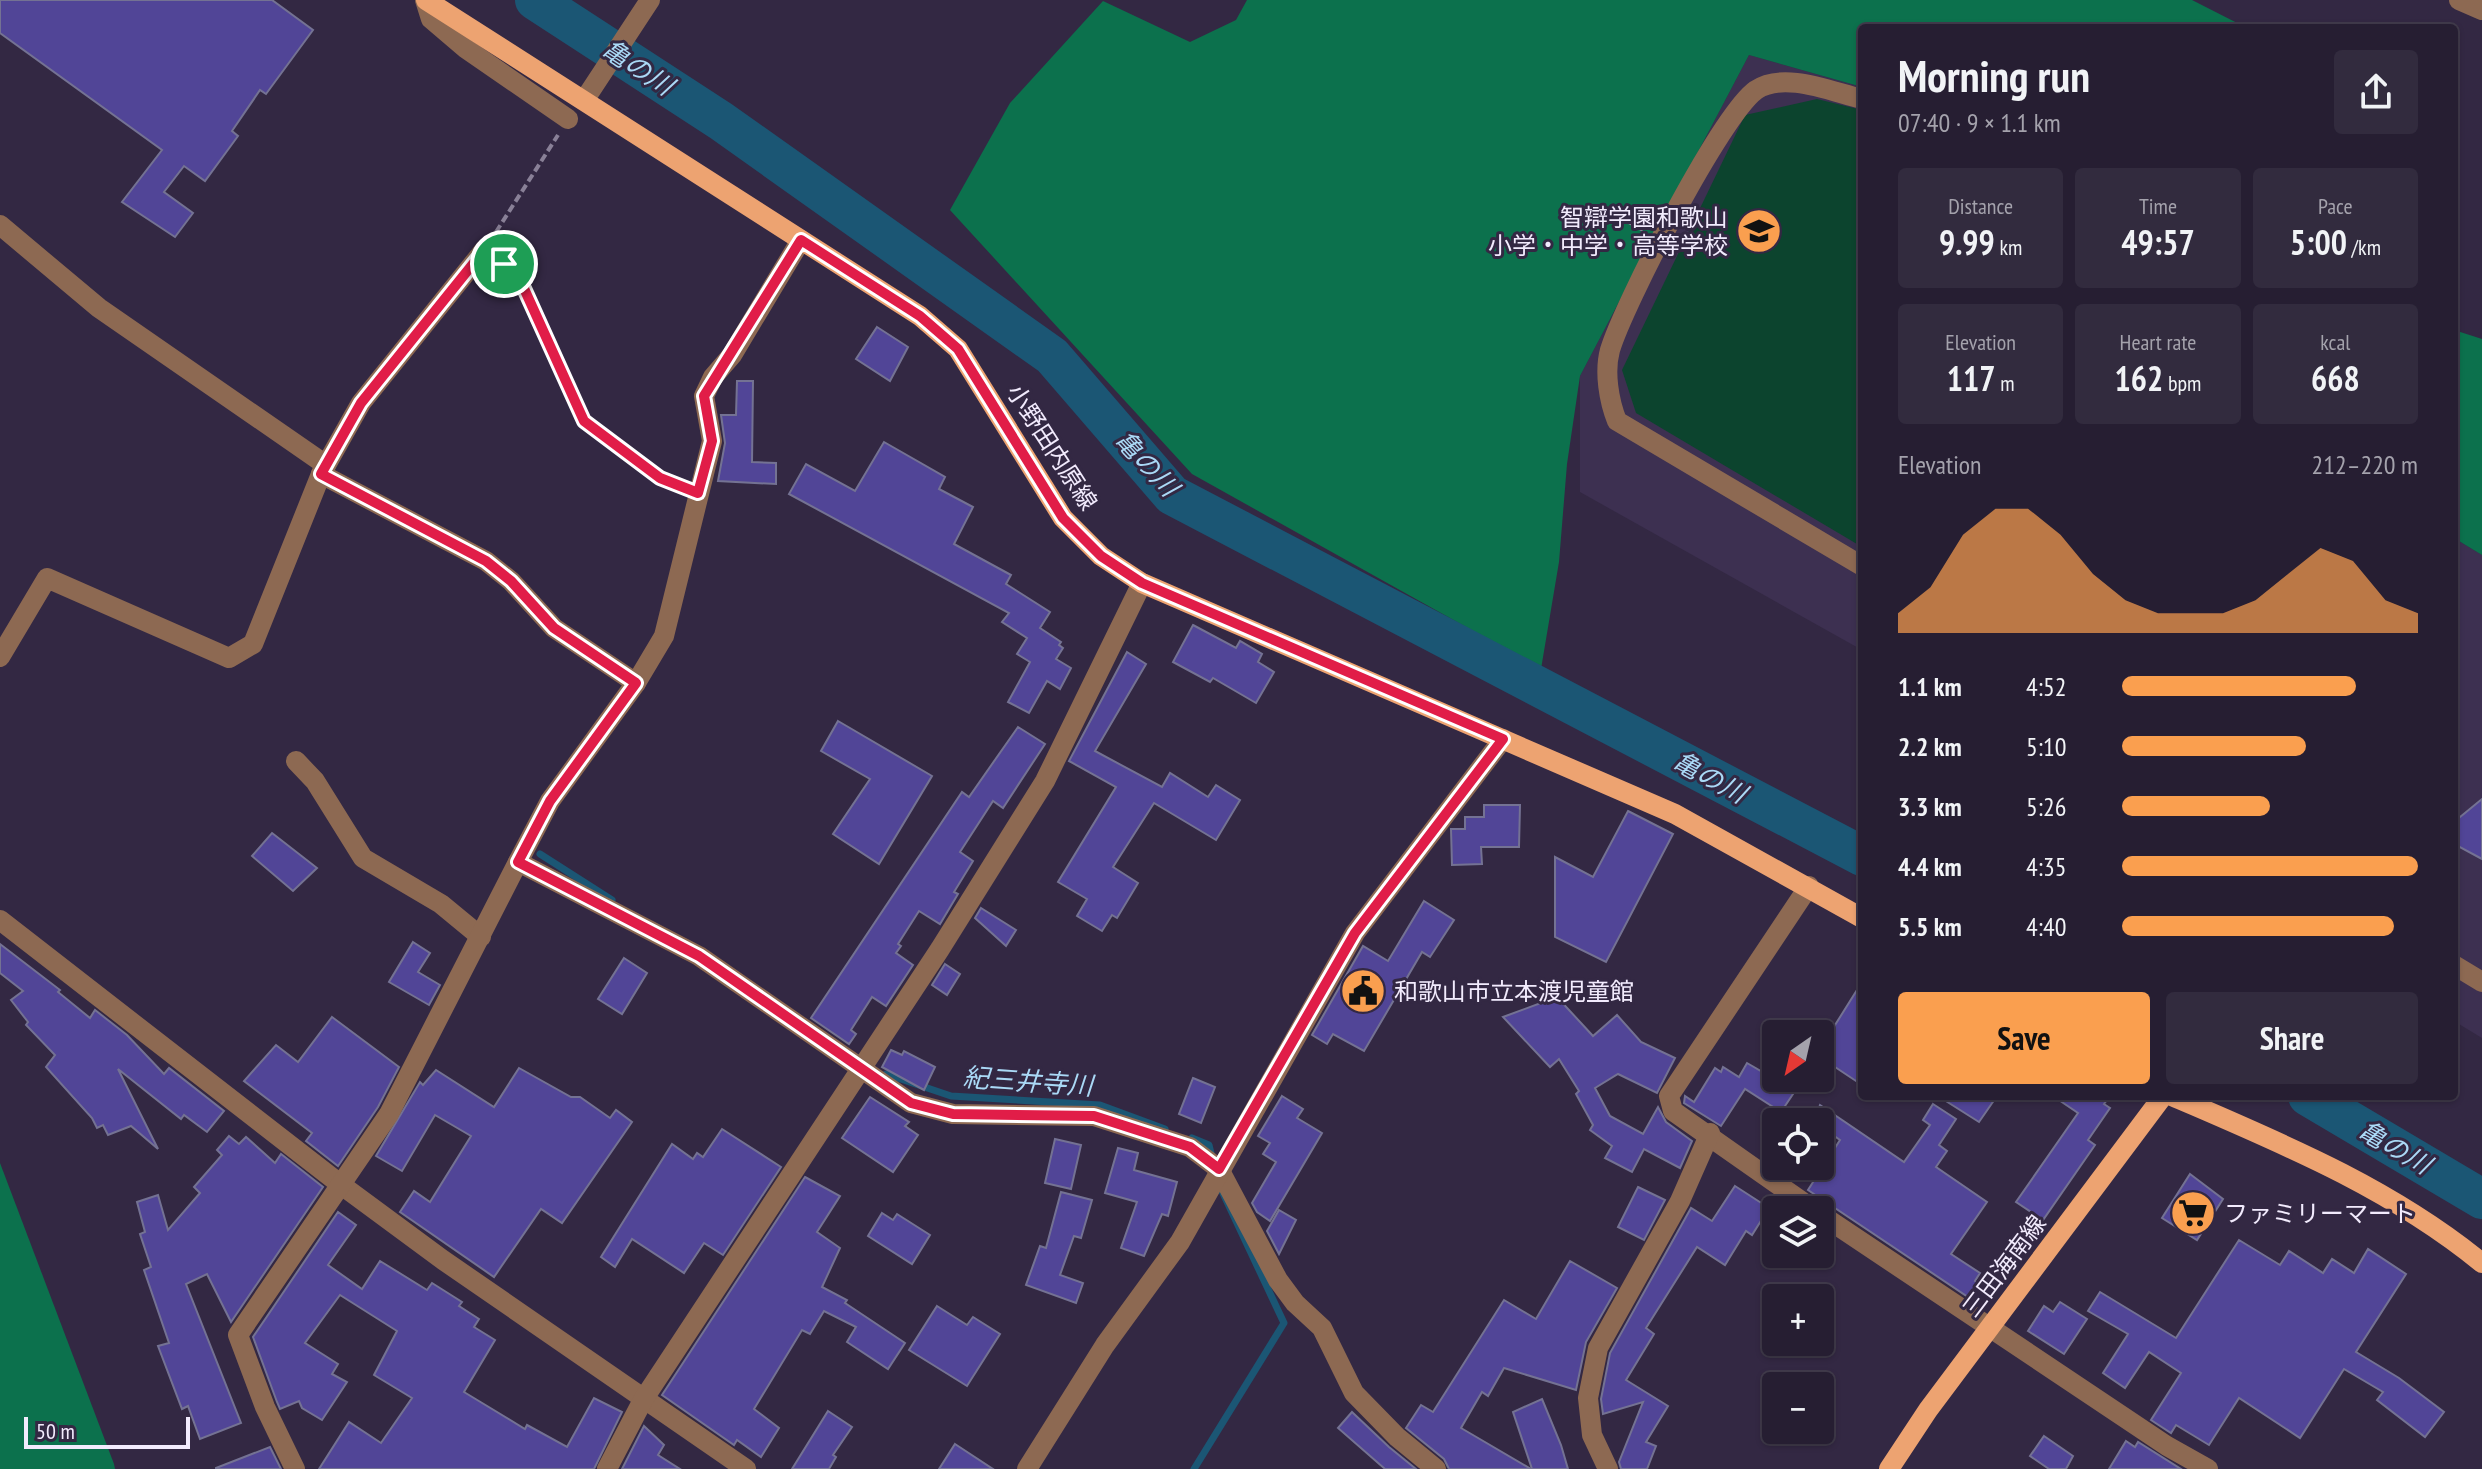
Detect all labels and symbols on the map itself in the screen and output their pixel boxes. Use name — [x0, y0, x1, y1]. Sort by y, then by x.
water label: 亀の川 — [596, 32, 682, 104]
place label: 智辯学園和歌山 小学・中学・高等学校 — [1488, 202, 1728, 261]
school or university icon: 智辯学園和歌山 小学・中学・高等学校 — [1735, 207, 1783, 255]
pin — [470, 230, 538, 298]
street label: 小野田内原線 — [1000, 378, 1104, 516]
water label: 亀の川 — [1108, 423, 1188, 505]
water label: 亀の川 — [1668, 744, 1755, 811]
public building icon: 和歌山市立本渡児童館 — [1339, 967, 1387, 1015]
place label: 和歌山市立本渡児童館 — [1394, 976, 1634, 1007]
north arrow — [1762, 1020, 1834, 1092]
water label: 紀三井寺川 — [962, 1060, 1097, 1102]
water label: 亀の川 — [2353, 1113, 2440, 1182]
supermarket icon: ファミリーマート — [2169, 1189, 2217, 1237]
place label: ファミリーマート — [2224, 1198, 2416, 1229]
street label: 三田海南線 — [1956, 1209, 2052, 1323]
scale bar — [24, 1413, 190, 1449]

